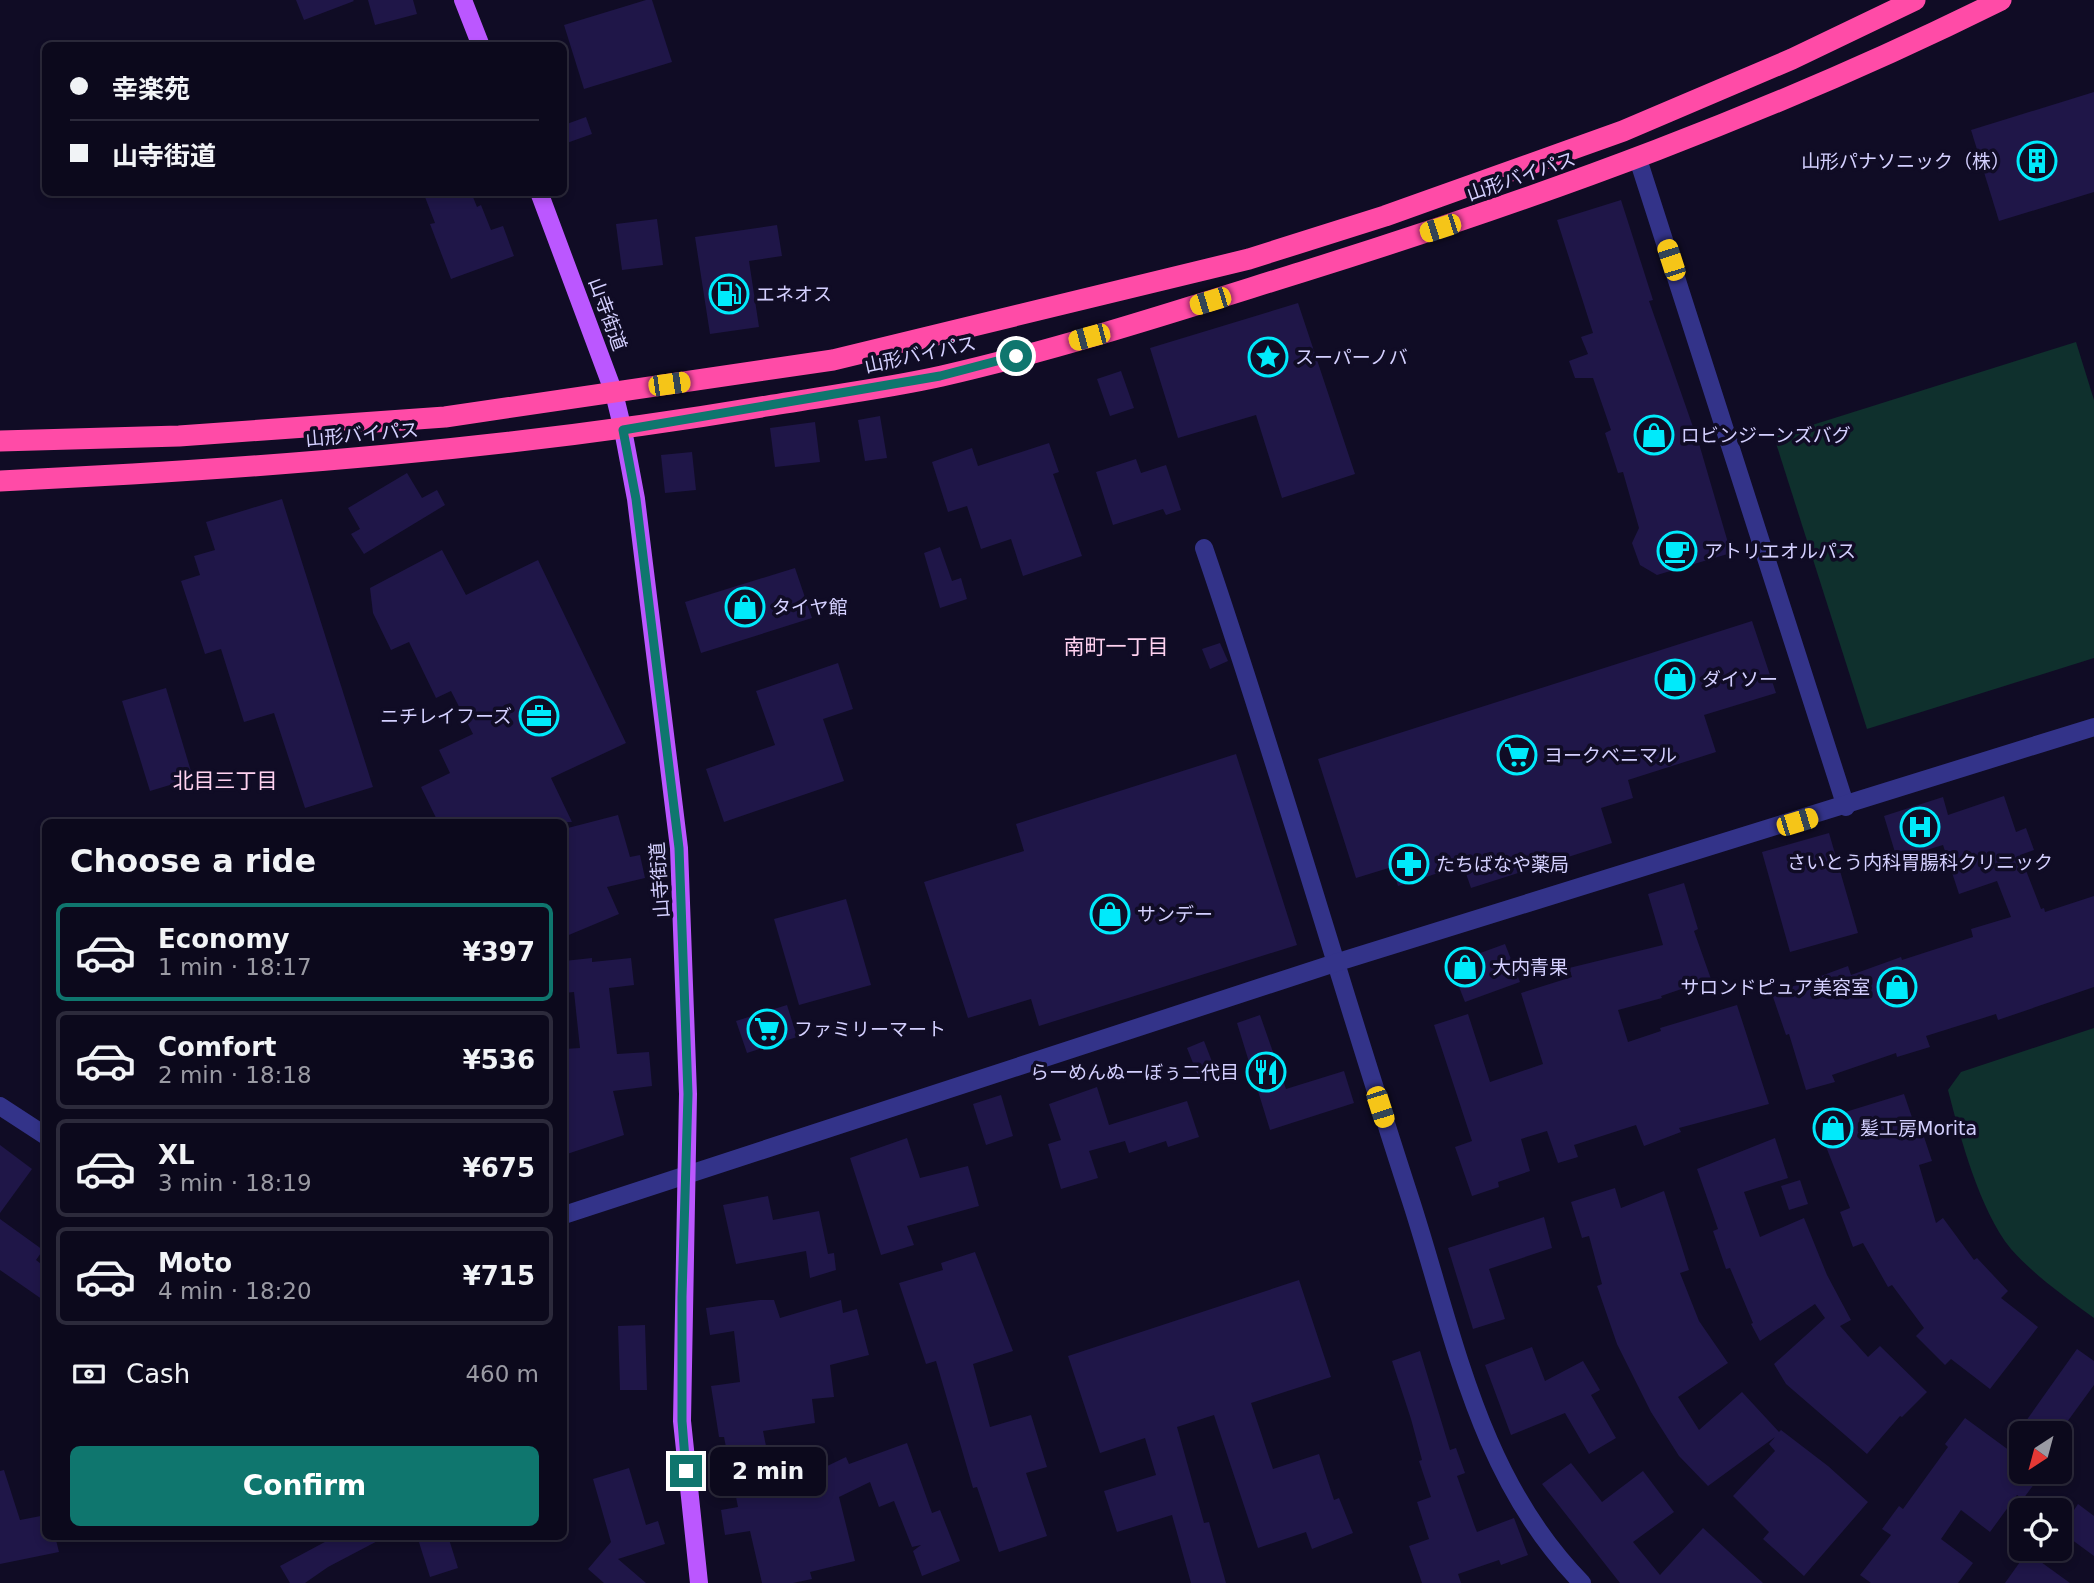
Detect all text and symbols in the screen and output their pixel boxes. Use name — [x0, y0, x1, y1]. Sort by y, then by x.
text: 幸楽苑 — [112, 74, 190, 104]
building icon: 山形パナソニック（株） — [2016, 140, 2058, 182]
text: 山寺街道 — [112, 141, 216, 171]
street label: 山形バイパス — [1464, 147, 1578, 205]
place label: 山形パナソニック（株） — [1801, 150, 2010, 172]
car — [1417, 212, 1464, 244]
car — [1655, 237, 1688, 283]
fuel station icon: エネオス — [708, 273, 750, 315]
street label: 山寺街道 — [585, 275, 631, 353]
place label: エネオス — [756, 283, 832, 305]
car — [1187, 285, 1234, 317]
car — [1066, 321, 1113, 353]
street label: 山形バイパス — [862, 331, 978, 377]
place icon: スーパーノバ — [1247, 336, 1289, 378]
route start — [1000, 340, 1032, 372]
place label: スーパーノバ — [1295, 346, 1408, 368]
car — [647, 371, 692, 397]
shop icon: ロビンジーンズバグ — [1633, 414, 1675, 456]
street label: 山形バイパス — [304, 418, 420, 450]
place label: ロビンジーンズバグ — [1681, 424, 1851, 446]
cafe icon: アトリエオルパス — [1656, 530, 1698, 572]
place label: アトリエオルパス — [1704, 540, 1856, 562]
shop icon: タイヤ館 — [724, 586, 766, 628]
place label: タイヤ館 — [772, 596, 847, 618]
district label: 南町一丁目 — [1064, 635, 1169, 659]
shop icon: ダイソー — [1654, 658, 1696, 700]
place label: ダイソー — [1702, 668, 1778, 690]
office icon: ニチレイフーズ — [518, 695, 560, 737]
place label: ニチレイフーズ — [380, 705, 512, 727]
supermarket icon: ヨークベニマル — [1496, 734, 1538, 776]
place label: ヨークベニマル — [1544, 744, 1677, 766]
district label: 北目三丁目 — [173, 769, 278, 793]
car — [1774, 806, 1821, 838]
hospital icon: さいとう内科胃腸科クリニック — [1899, 806, 1941, 848]
street label: 山寺街道 — [645, 841, 673, 919]
text: Choose a ride — [70, 842, 316, 880]
pharmacy icon: たちばなや薬局 — [1388, 843, 1430, 885]
place label: さいとう内科胃腸科クリニック — [1787, 851, 2053, 873]
place label: たちばなや薬局 — [1436, 853, 1569, 875]
shop icon: サンデー — [1089, 893, 1131, 935]
place label: サンデー — [1137, 903, 1213, 925]
icon: car — [74, 921, 137, 984]
text: Economy — [158, 924, 289, 954]
text: ¥397 — [463, 937, 535, 967]
shop icon: 大内青果 — [1444, 946, 1486, 988]
text: 1 min · 18:17 — [158, 954, 312, 980]
place label: 大内青果 — [1492, 956, 1568, 978]
shop icon: サロンドピュア美容室 — [1876, 966, 1918, 1008]
place label: サロンドピュア美容室 — [1680, 976, 1870, 998]
supermarket icon: ファミリーマート — [746, 1008, 788, 1050]
place label: ファミリーマート — [794, 1018, 946, 1040]
icon: car — [74, 1029, 137, 1092]
text: Comfort — [158, 1032, 276, 1062]
text: ¥536 — [463, 1045, 535, 1075]
restaurant icon: らーめんぬーぼぅ二代目 — [1245, 1051, 1287, 1093]
place label: らーめんぬーぼぅ二代目 — [1030, 1061, 1239, 1083]
text: 2 min · 18:18 — [158, 1062, 312, 1088]
car — [1364, 1084, 1397, 1130]
shop icon: 髪工房Morita — [1812, 1107, 1854, 1149]
place label: 髪工房Morita — [1860, 1117, 1977, 1139]
icon: car — [74, 1137, 137, 1200]
text: XL — [158, 1140, 195, 1170]
text: ¥675 — [463, 1153, 535, 1183]
text: 3 min · 18:19 — [158, 1170, 312, 1196]
icon: car — [74, 1245, 137, 1308]
text: Moto — [158, 1248, 232, 1278]
text: ¥715 — [463, 1261, 535, 1291]
text: 4 min · 18:20 — [158, 1278, 312, 1304]
icon: cash — [70, 1355, 108, 1393]
text: Cash — [126, 1359, 190, 1389]
text: 460 m — [465, 1361, 539, 1387]
north arrow — [2009, 1421, 2072, 1484]
map controls — [2009, 1421, 2072, 1561]
button: Confirm — [70, 1446, 539, 1526]
callout: 2 min — [710, 1446, 826, 1496]
route end — [670, 1455, 702, 1487]
text: 2 min — [732, 1458, 804, 1484]
button: locate — [2009, 1498, 2072, 1561]

